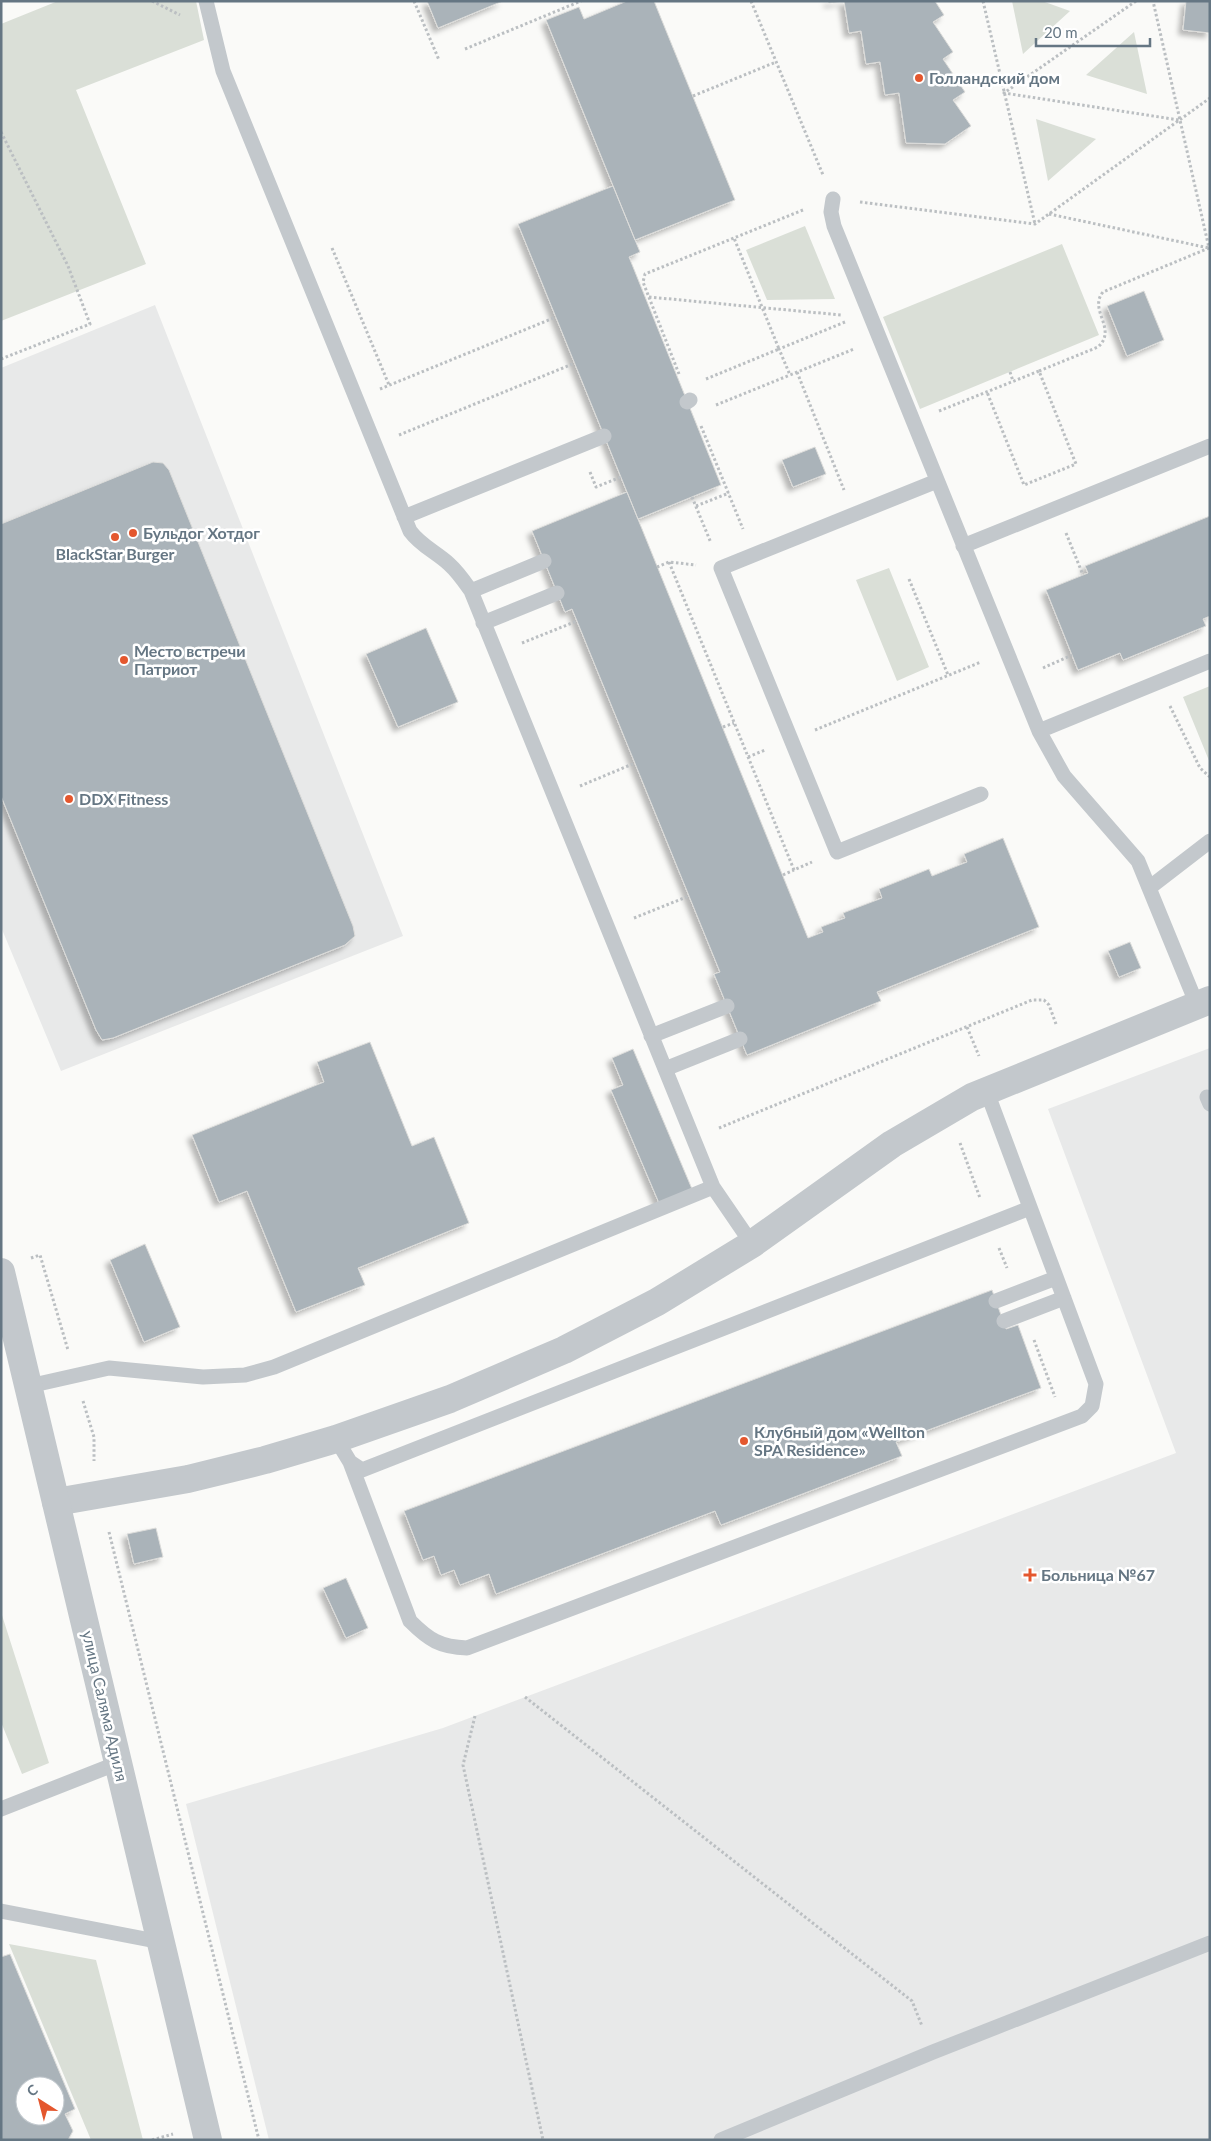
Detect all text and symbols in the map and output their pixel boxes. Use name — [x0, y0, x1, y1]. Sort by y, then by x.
scale bar — [1036, 15, 1150, 47]
text: 20 m — [1044, 23, 1078, 41]
place label: Голландский дом — [929, 68, 1060, 87]
marker: Голландский дом — [913, 72, 925, 84]
place label: Бульдог Хотдог — [143, 523, 260, 542]
marker: Бульдог Хотдог — [127, 527, 139, 539]
marker: BlackStar Burger — [109, 531, 121, 543]
place label: BlackStar Burger — [56, 544, 174, 563]
place label: Место встречи Патриот — [134, 641, 246, 678]
marker: Место встречи Патриот — [118, 654, 130, 666]
place label: DDX Fitness — [79, 789, 168, 808]
marker: DDX Fitness — [63, 793, 75, 805]
place label: Клубный дом «Wellton SPA Residence» — [754, 1422, 925, 1459]
marker: Клубный дом «Wellton SPA Residence» — [738, 1435, 750, 1447]
place label: Больница №67 — [1041, 1565, 1155, 1584]
marker: Больница №67 — [1023, 1568, 1037, 1582]
street label: улица Саляма Адиля — [79, 1629, 132, 1783]
north arrow — [15, 2076, 65, 2126]
text: С — [23, 2080, 41, 2100]

